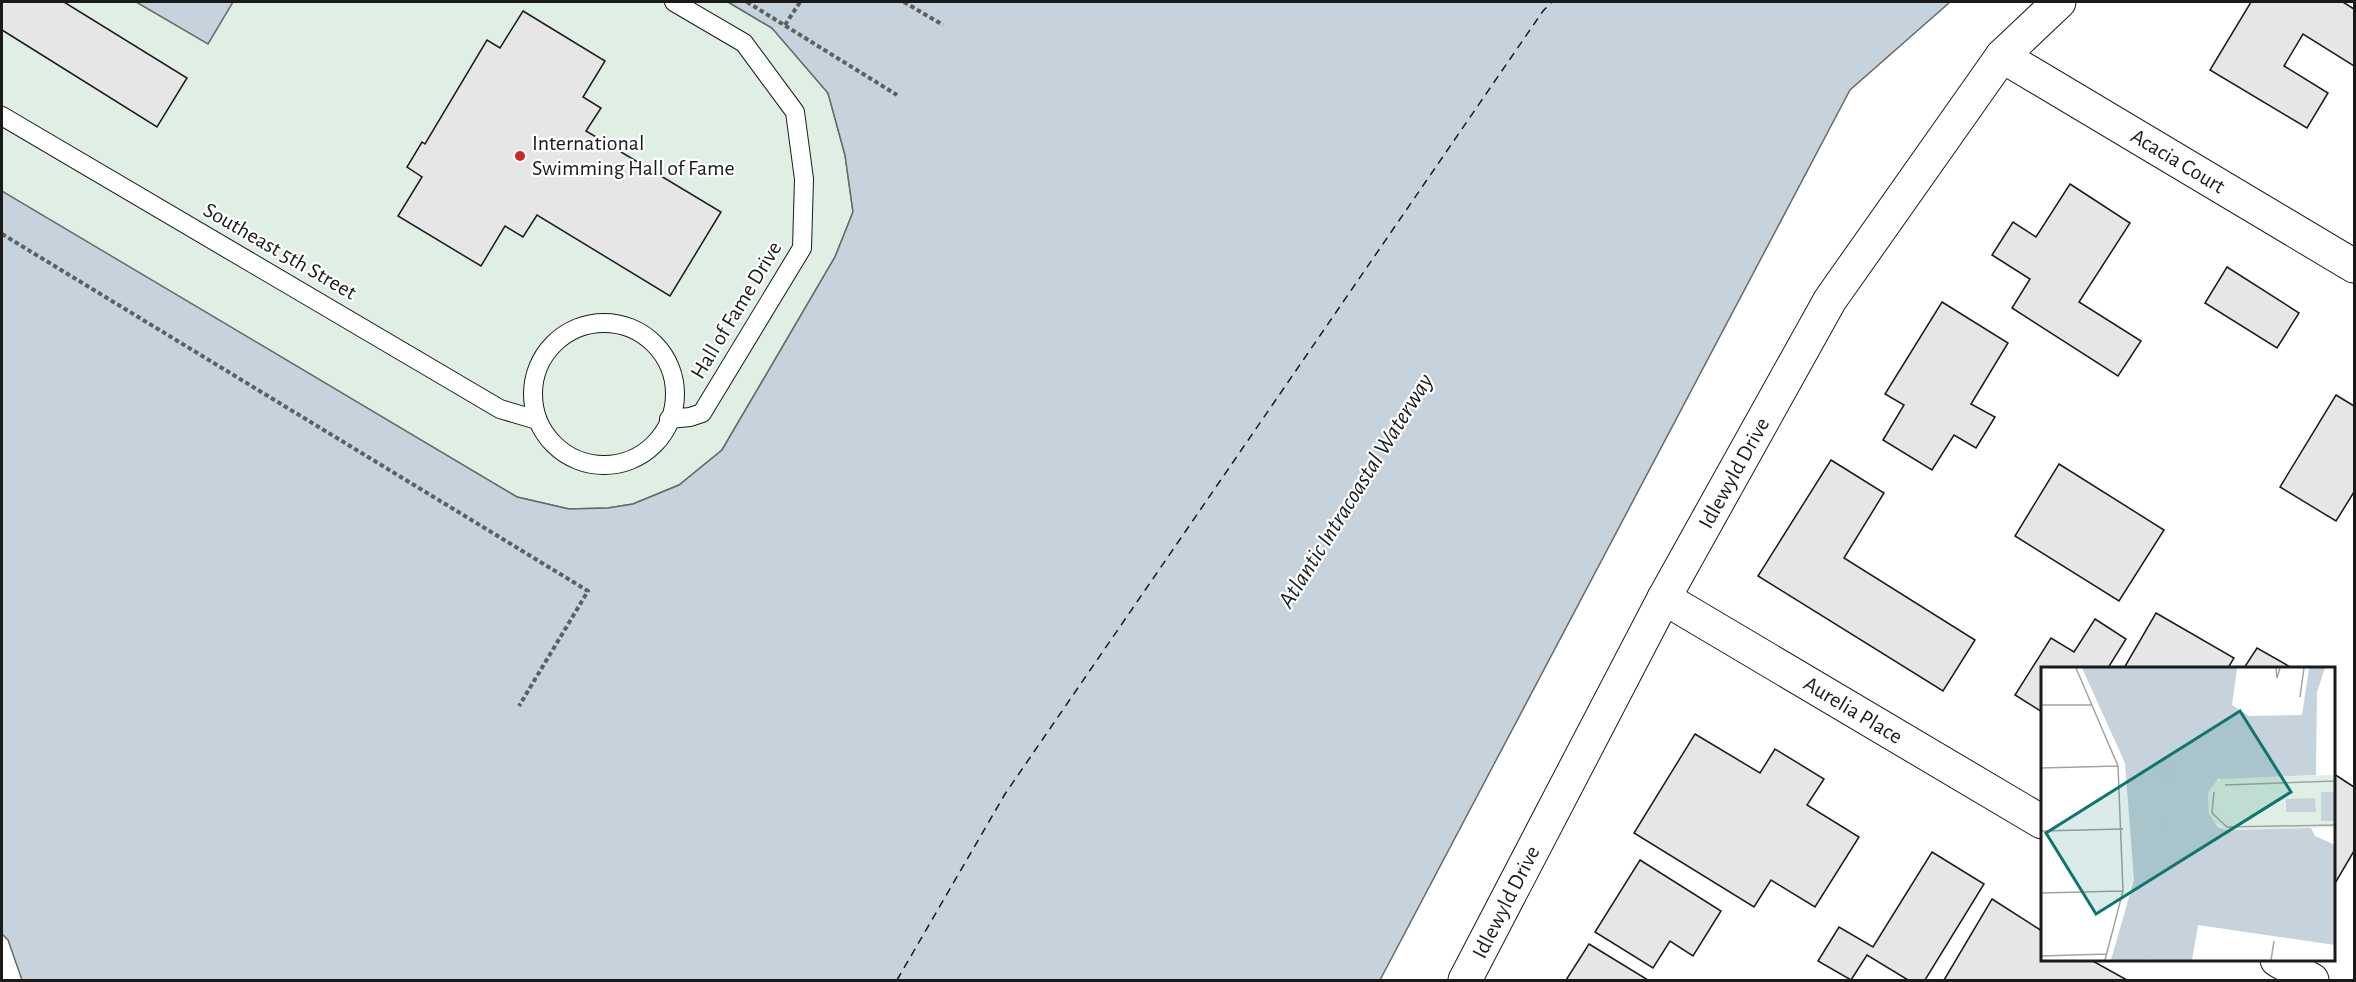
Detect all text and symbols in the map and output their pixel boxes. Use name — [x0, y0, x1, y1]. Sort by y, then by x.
street label: Acacia Court — [2127, 124, 2229, 198]
place label: International Swimming Hall of Fame — [532, 132, 735, 179]
marker: International Swimming Hall of Fame — [513, 149, 527, 163]
street label: Southeast 5th Street — [200, 198, 360, 304]
street label: Hall of Fame Drive — [686, 238, 786, 382]
water label: Atlantic Intracoastal Waterway — [1274, 370, 1438, 613]
street label: Idlewyld Drive — [1695, 414, 1773, 532]
inset map — [2041, 667, 2335, 961]
street label: Aurelia Place — [1800, 672, 1906, 748]
street label: Idlewyld Drive — [1468, 842, 1544, 962]

